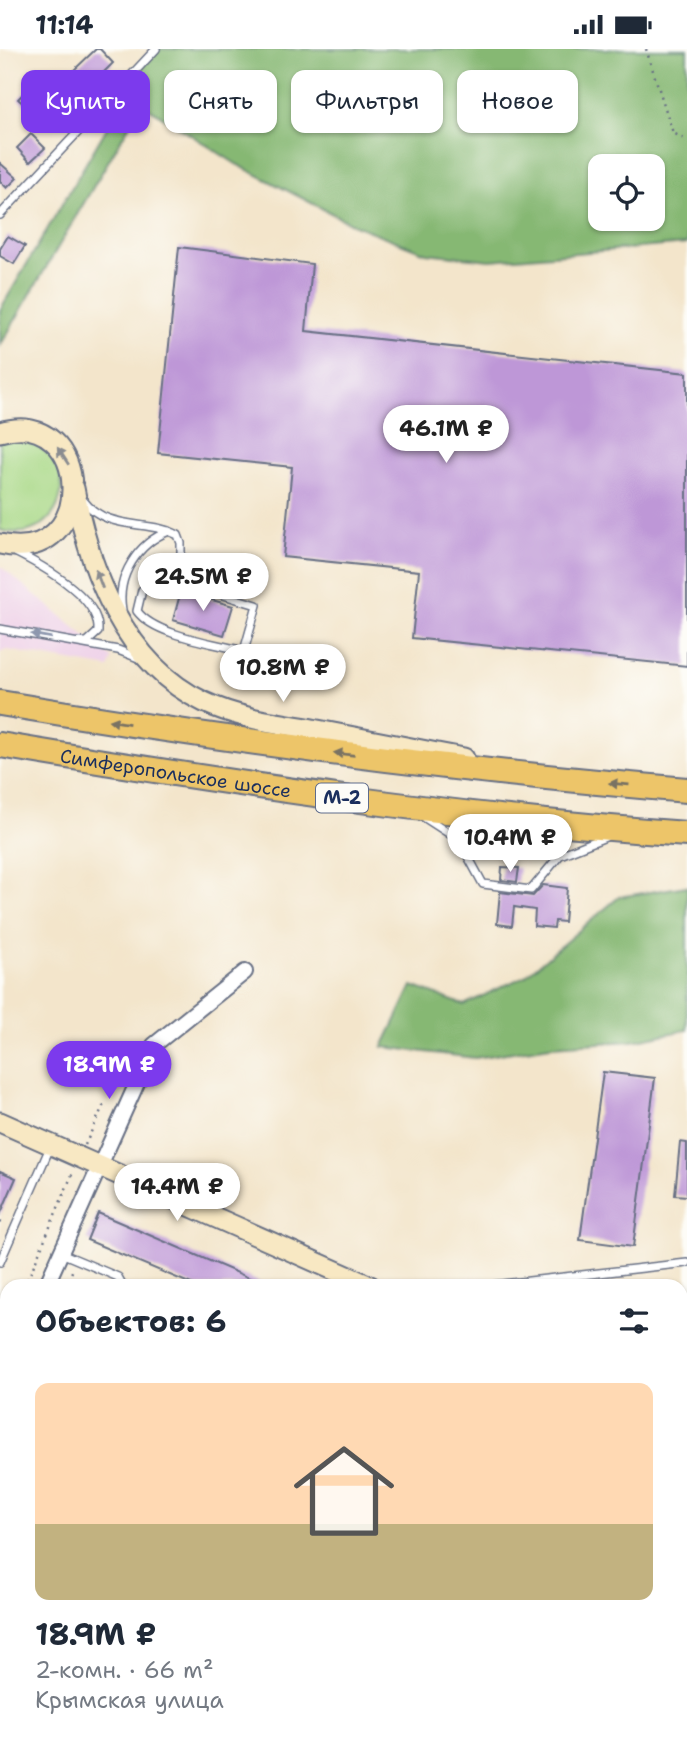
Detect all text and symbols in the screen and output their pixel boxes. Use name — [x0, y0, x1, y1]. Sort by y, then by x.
text: 11:14 — [35, 7, 93, 42]
chip: Купить — [21, 70, 150, 133]
chip: Снять — [164, 70, 277, 133]
chip: Фильтры — [291, 70, 443, 133]
chip: Новое — [457, 70, 578, 133]
map controls — [588, 154, 665, 231]
button: locate — [588, 154, 665, 231]
pin: 46.1M ₽ — [381, 405, 511, 465]
text: 46.1M ₽ — [399, 413, 493, 443]
one-way arrow — [57, 447, 70, 466]
pin: 24.5M ₽ — [138, 553, 268, 613]
text: 24.5M ₽ — [154, 561, 252, 591]
one-way arrow — [93, 568, 104, 589]
one-way arrow — [30, 630, 52, 641]
pin: 10.8M ₽ — [218, 645, 348, 704]
text: 10.8M ₽ — [236, 652, 330, 682]
one-way arrow — [108, 716, 130, 727]
street label: Симферопольское шоссе — [58, 743, 293, 804]
one-way arrow — [333, 749, 355, 760]
one-way arrow — [608, 778, 630, 789]
road number: М-2 — [316, 783, 368, 813]
pin: 10.4M ₽ — [445, 815, 575, 874]
text: 10.4M ₽ — [463, 822, 557, 852]
pin: 18.9M ₽ — [44, 1041, 174, 1101]
text: 18.9M ₽ — [62, 1049, 156, 1079]
pin: 14.4M ₽ — [112, 1163, 242, 1223]
text: 14.4M ₽ — [130, 1171, 224, 1201]
text: Объектов: 6 — [35, 1301, 227, 1342]
icon: filters — [615, 1302, 653, 1340]
icon: home — [281, 1428, 407, 1554]
text: 18.9M ₽ — [35, 1614, 157, 1655]
text: 2-комн. · 66 m² — [35, 1655, 214, 1685]
text: Крымская улица — [35, 1685, 224, 1715]

